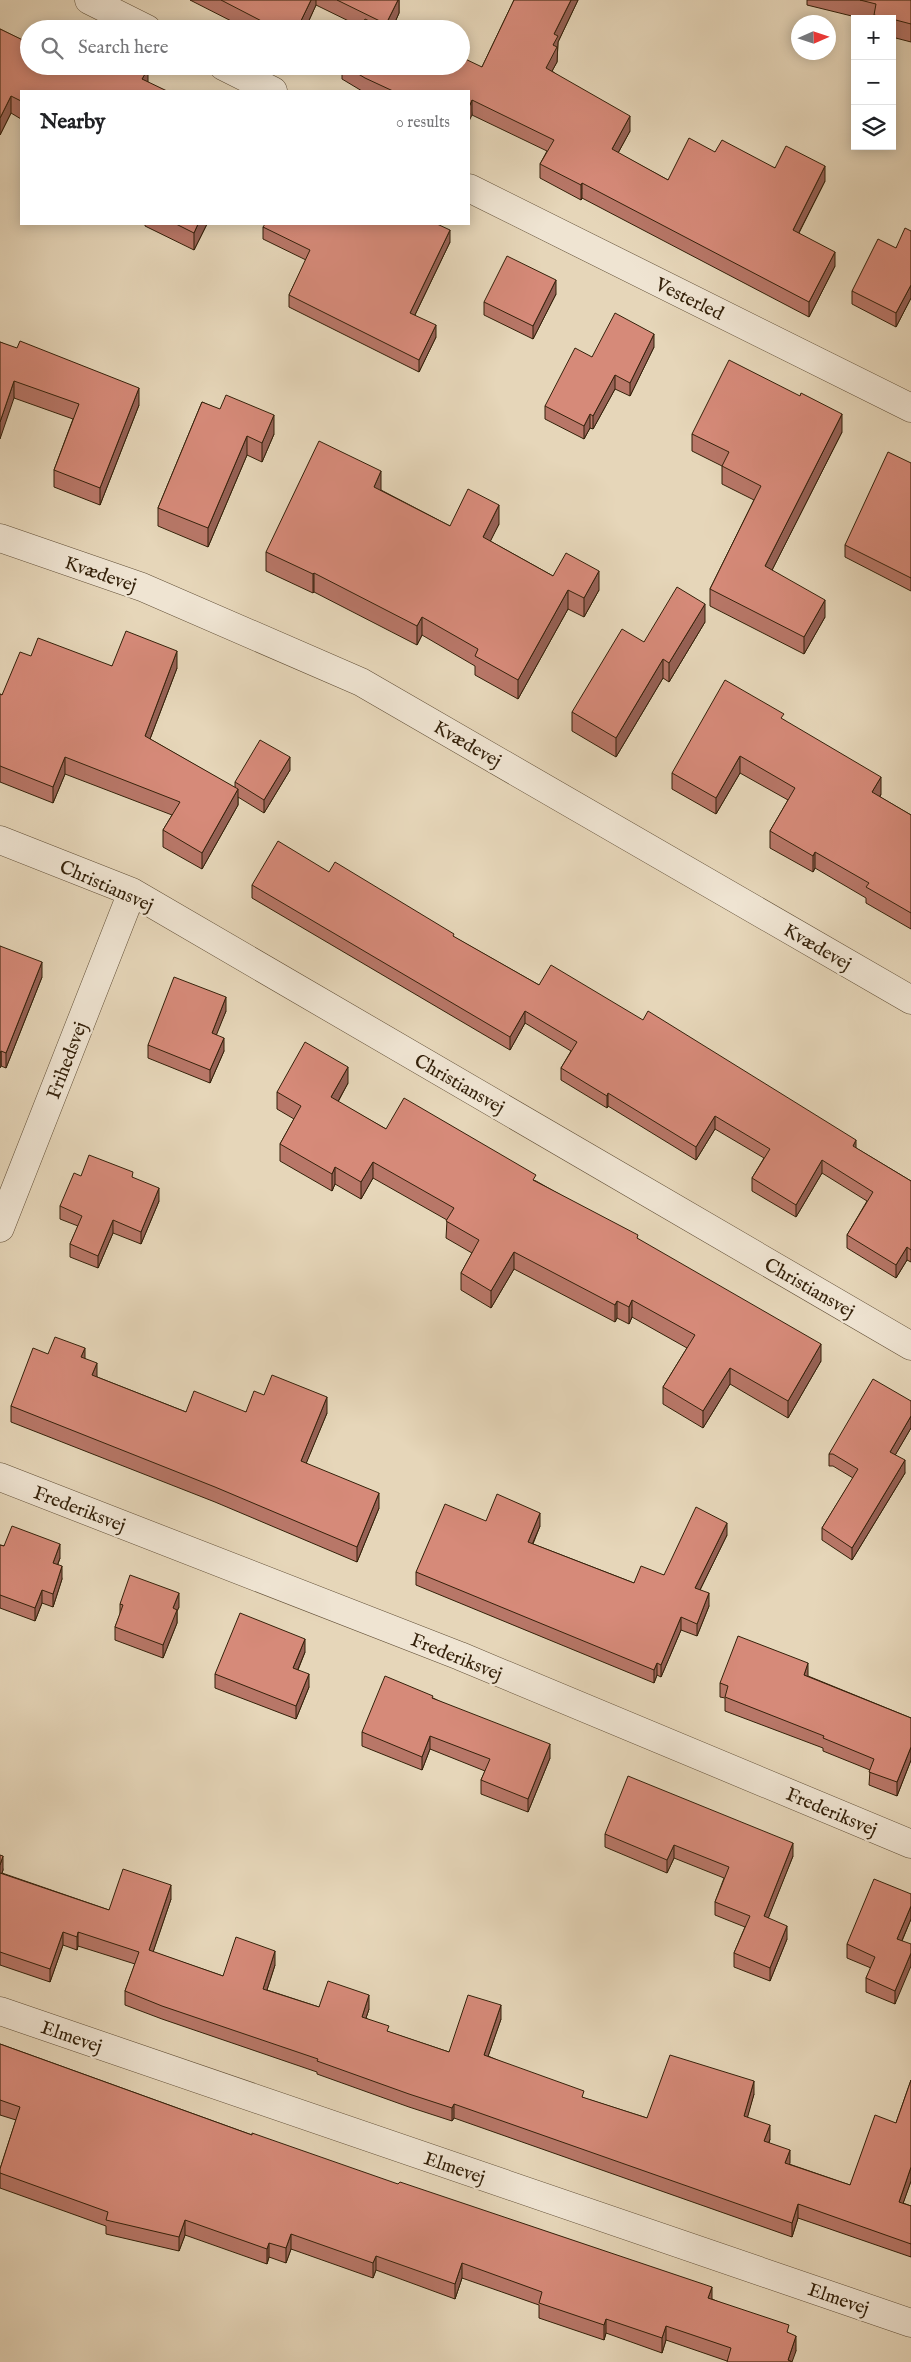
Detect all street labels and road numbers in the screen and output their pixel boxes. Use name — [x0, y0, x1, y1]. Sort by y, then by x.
street label: Vesterled — [650, 273, 728, 327]
street label: Kvædevej — [61, 551, 139, 598]
street label: Kvædevej — [429, 716, 505, 774]
street label: Christiansvej — [55, 855, 157, 918]
street label: Kvædevej — [779, 919, 855, 977]
street label: Frihedsvej — [42, 1019, 94, 1103]
street label: Christiansvej — [409, 1049, 509, 1120]
street label: Christiansvej — [759, 1253, 859, 1324]
street label: Frederiksvej — [30, 1481, 129, 1538]
street label: Frederiksvej — [407, 1629, 506, 1687]
street label: Frederiksvej — [782, 1783, 880, 1843]
street label: Elmevej — [38, 2016, 105, 2060]
street label: Elmevej — [421, 2147, 488, 2191]
street label: Elmevej — [805, 2278, 872, 2322]

